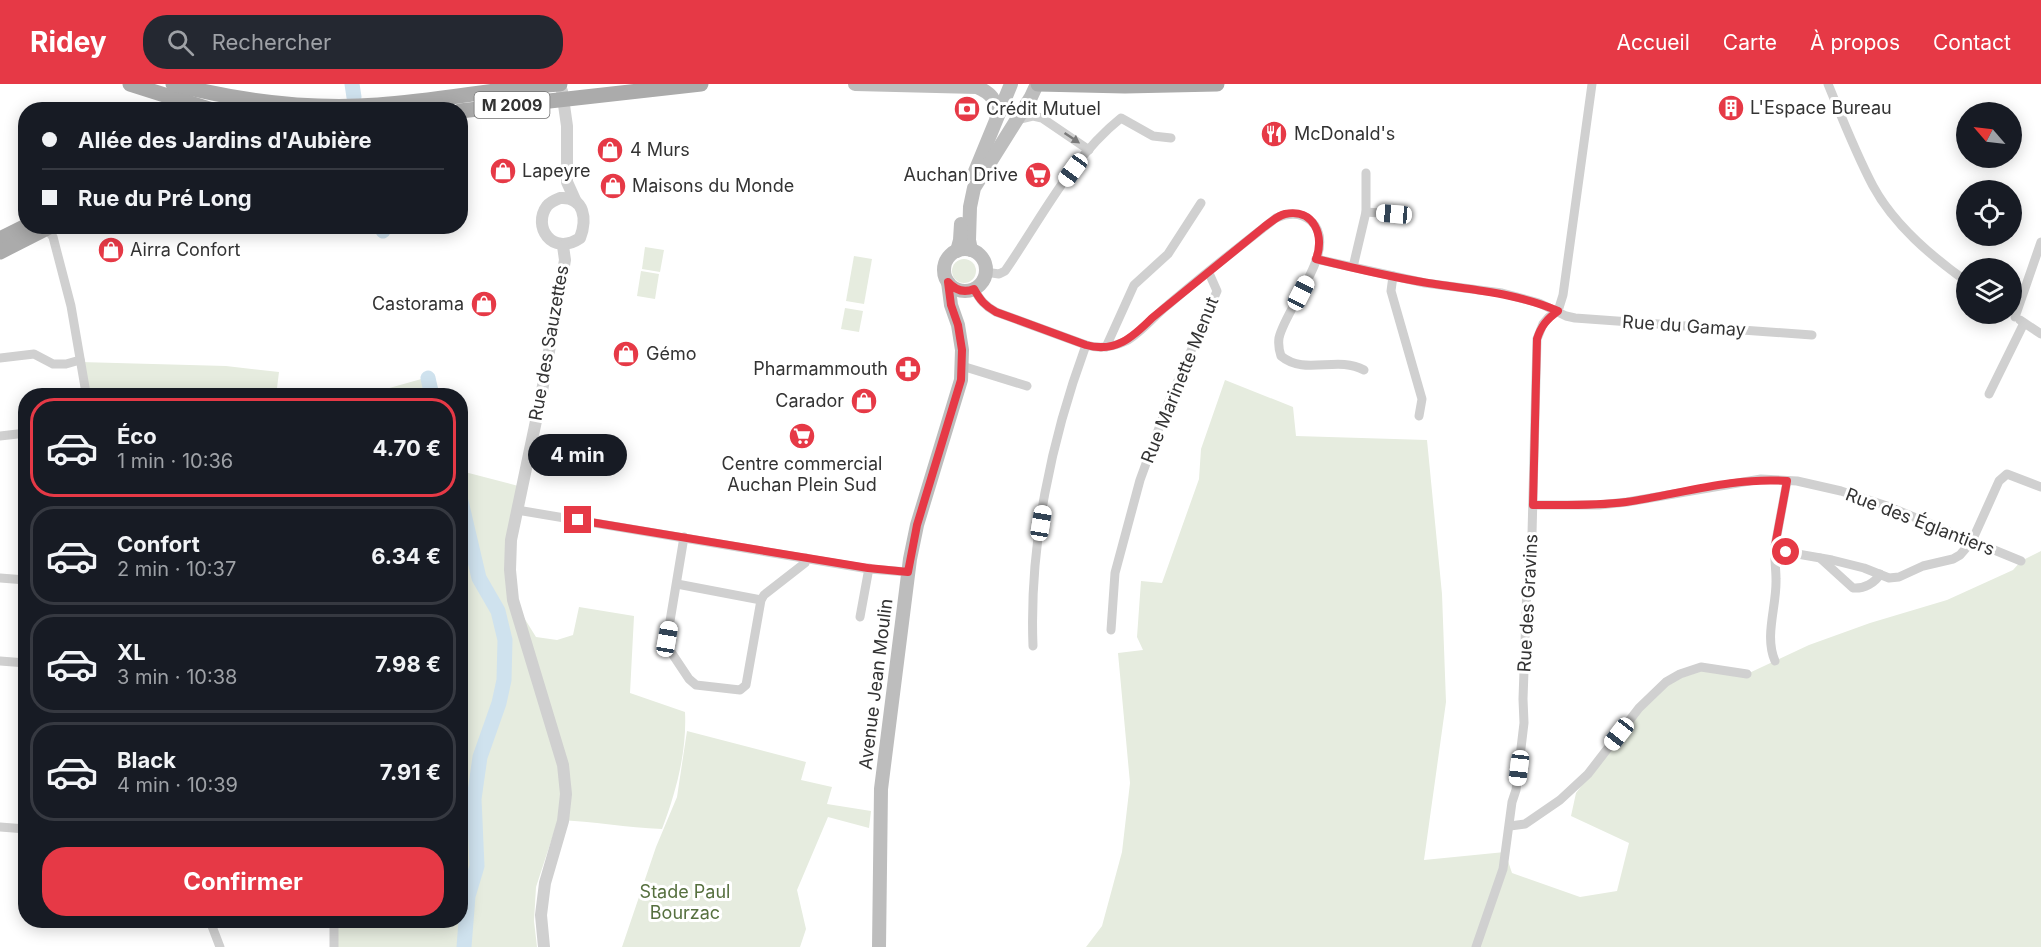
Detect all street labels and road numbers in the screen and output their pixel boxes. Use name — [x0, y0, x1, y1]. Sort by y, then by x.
road number: M 2009 — [474, 92, 550, 118]
street label: Rue des Sauzettes — [524, 264, 573, 422]
street label: Rue Marinette Menut — [1137, 294, 1223, 466]
street label: Rue du Gamay — [1622, 311, 1747, 340]
street label: Rue des Églantiers — [1843, 483, 1998, 560]
street label: Rue des Gravins — [1513, 533, 1542, 673]
street label: Avenue Jean Moulin — [855, 597, 896, 771]

